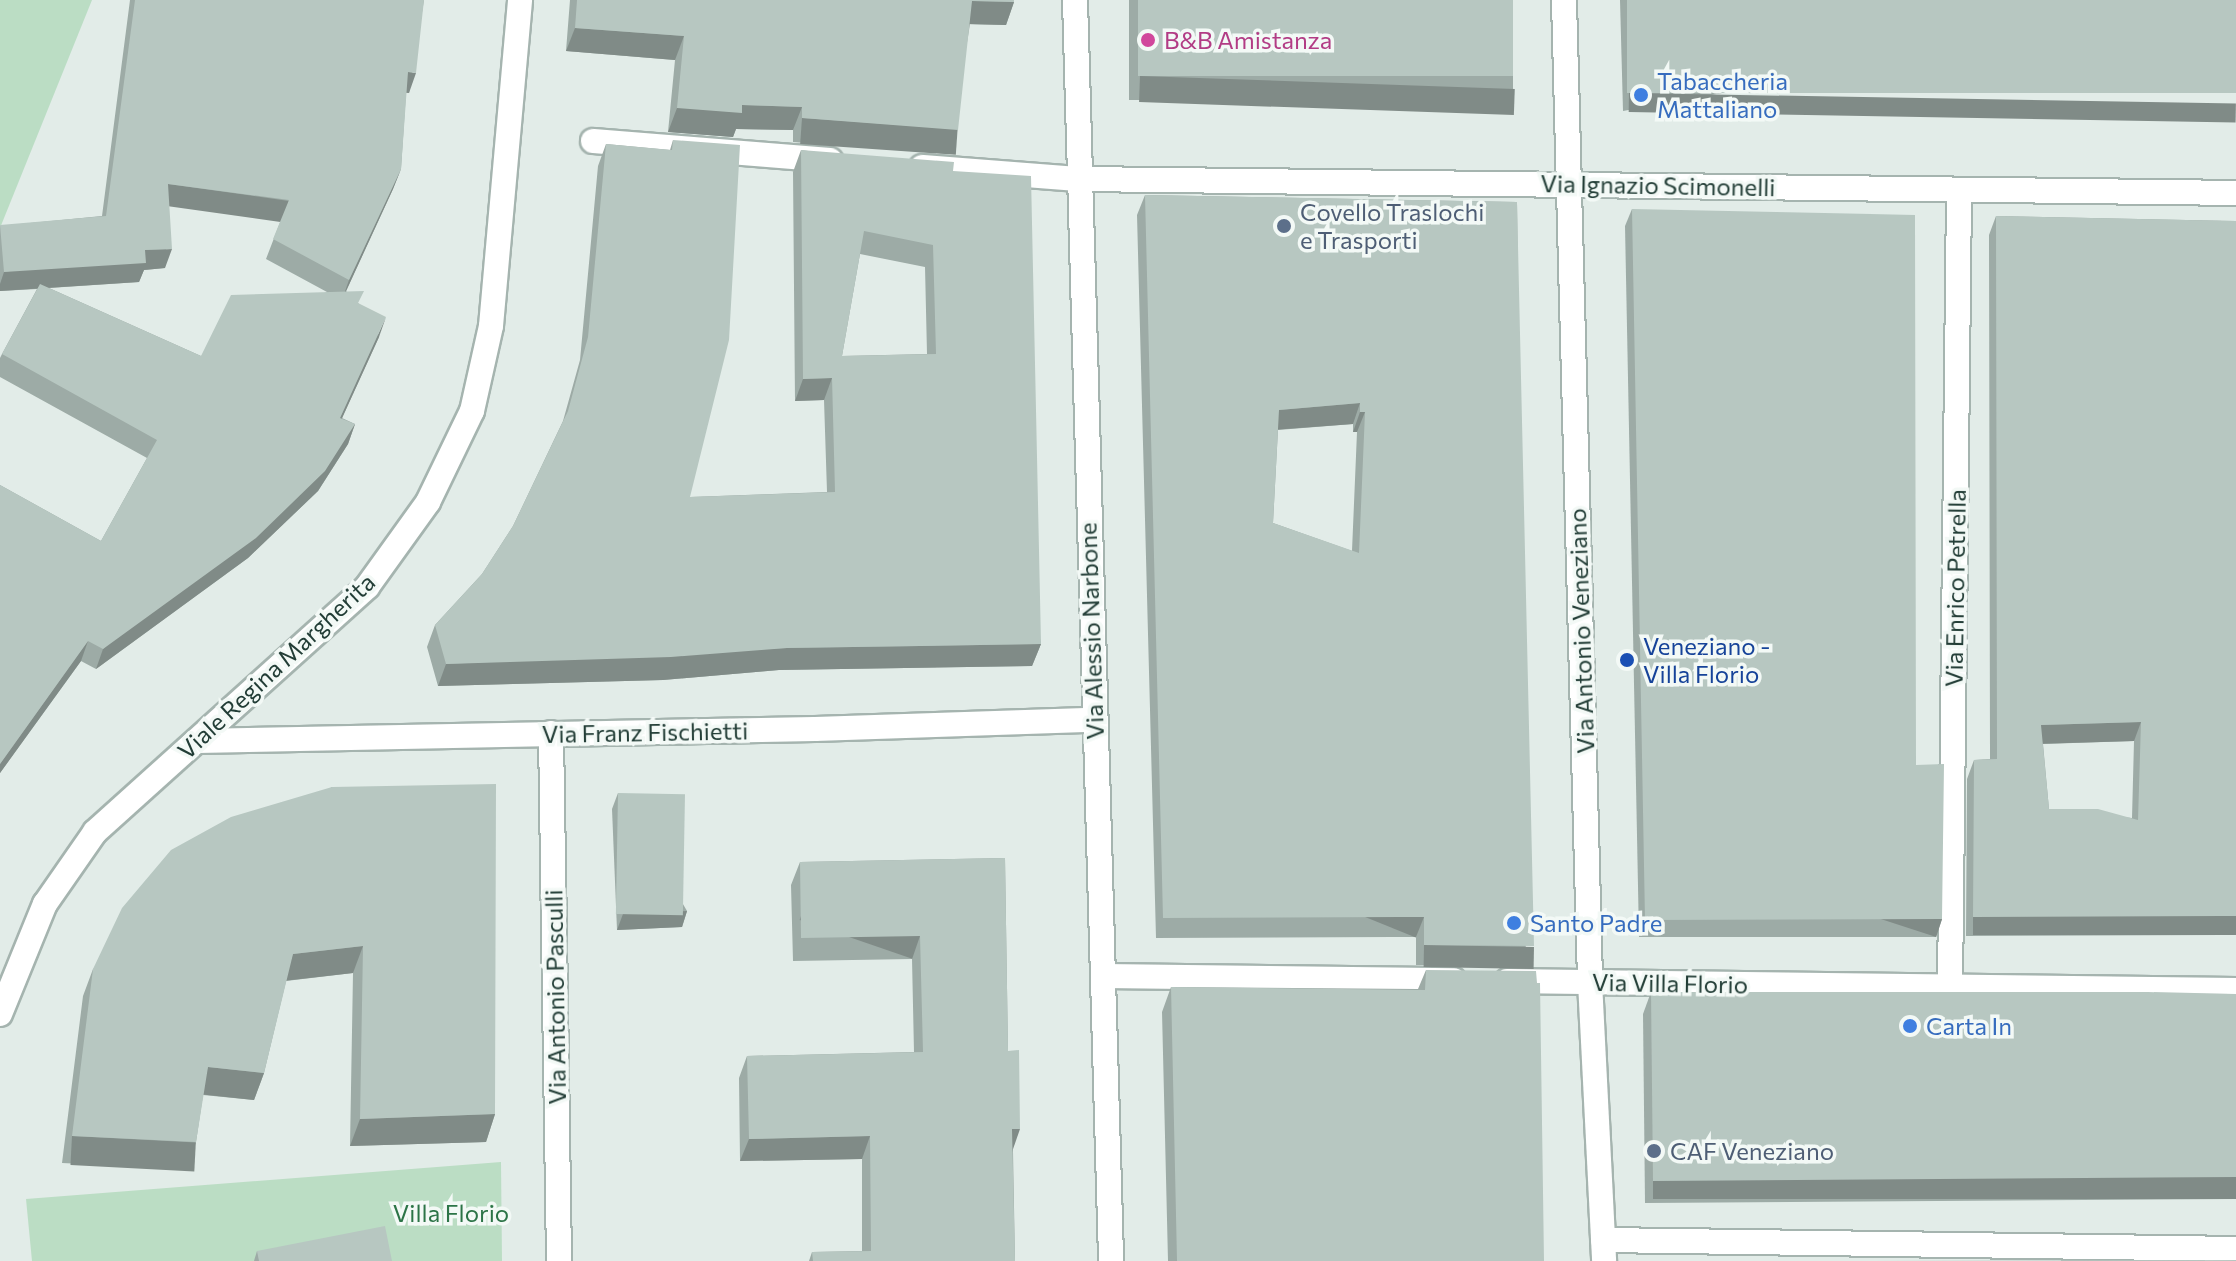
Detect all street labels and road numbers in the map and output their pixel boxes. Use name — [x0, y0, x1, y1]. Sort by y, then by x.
street label: Via Ignazio Scimonelli — [1540, 169, 1776, 201]
street label: Via Enrico Petrella — [1939, 489, 1971, 687]
street label: Via Antonio Veneziano — [1562, 508, 1600, 754]
street label: Via Alessio Narbone — [1073, 522, 1109, 740]
street label: Viale Regina Margherita — [171, 567, 381, 765]
street label: Via Franz Fischietti — [542, 716, 748, 748]
street label: Via Antonio Pasculli — [539, 889, 571, 1105]
street label: Via Villa Florio — [1592, 967, 1748, 999]

